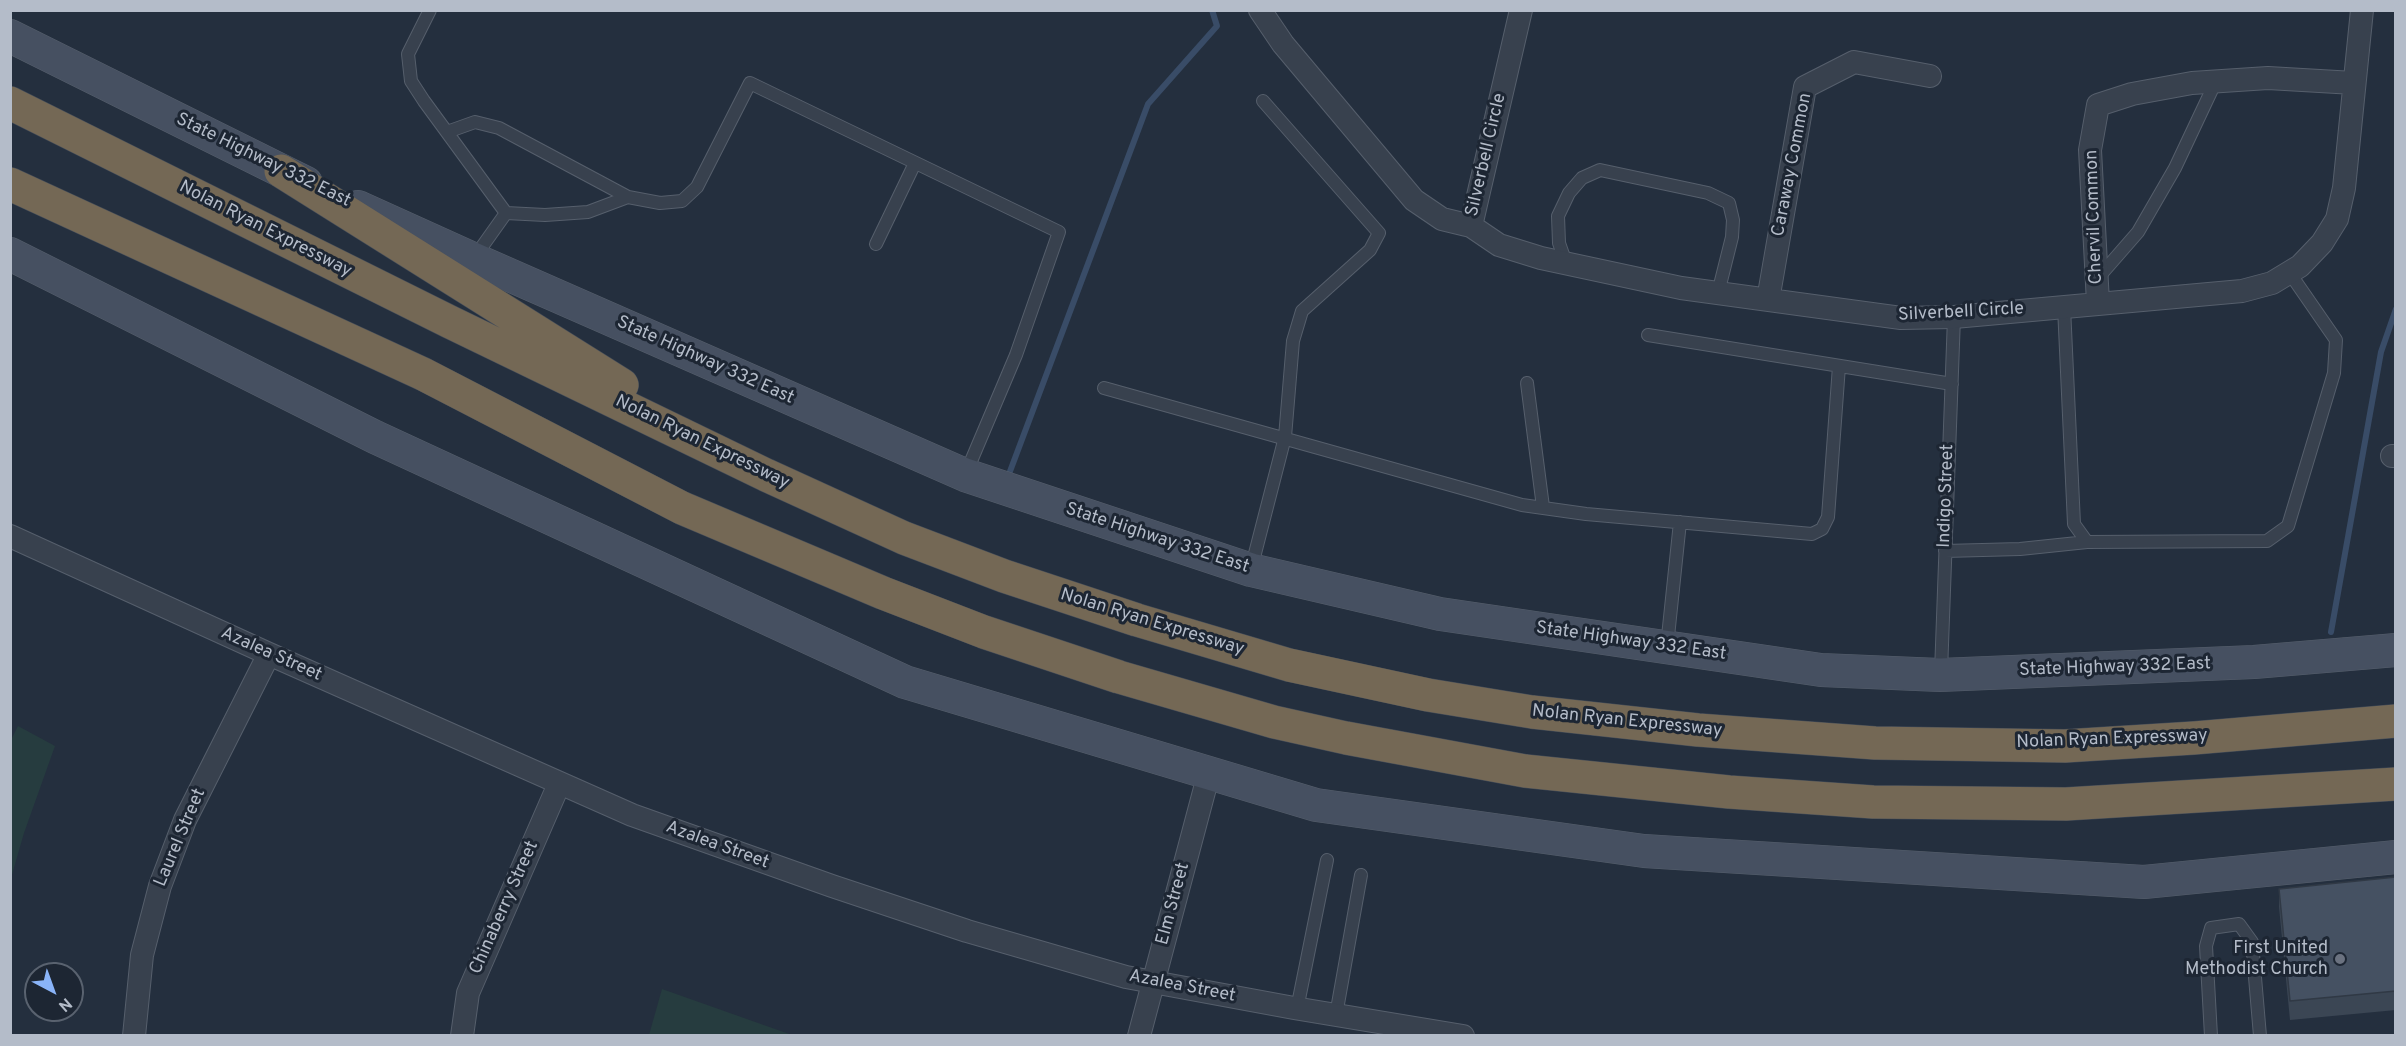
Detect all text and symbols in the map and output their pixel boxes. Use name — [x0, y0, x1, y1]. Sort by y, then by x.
street label: Silverbell Circle — [1462, 91, 1512, 219]
street label: Caraway Common — [1768, 91, 1818, 239]
street label: State Highway 332 East — [172, 109, 354, 213]
street label: Chervil Common — [2082, 149, 2108, 285]
street label: Nolan Ryan Expressway — [175, 177, 355, 283]
street label: Silverbell Circle — [1898, 299, 2024, 327]
street label: State Highway 332 East — [613, 312, 797, 410]
street label: Nolan Ryan Expressway — [611, 391, 793, 495]
street label: Indigo Street — [1934, 444, 1960, 548]
street label: State Highway 332 East — [1062, 499, 1252, 579]
street label: Nolan Ryan Expressway — [1057, 585, 1247, 661]
street label: State Highway 332 East — [1534, 618, 1728, 666]
street label: Azalea Street — [217, 623, 325, 687]
street label: State Highway 332 East — [2019, 654, 2211, 682]
street label: Nolan Ryan Expressway — [1531, 701, 1723, 743]
street label: Nolan Ryan Expressway — [2016, 726, 2208, 754]
street label: Laurel Street — [151, 786, 211, 890]
street label: Azalea Street — [662, 817, 772, 875]
street label: Chinaberry Street — [466, 838, 544, 978]
street label: Elm Street — [1153, 860, 1195, 948]
place label: First United Methodist Church — [2185, 938, 2328, 980]
marker: First United Methodist Church — [2333, 952, 2347, 966]
north arrow — [24, 962, 84, 1022]
street label: Azalea Street — [1127, 966, 1237, 1008]
text: N — [54, 993, 75, 1015]

